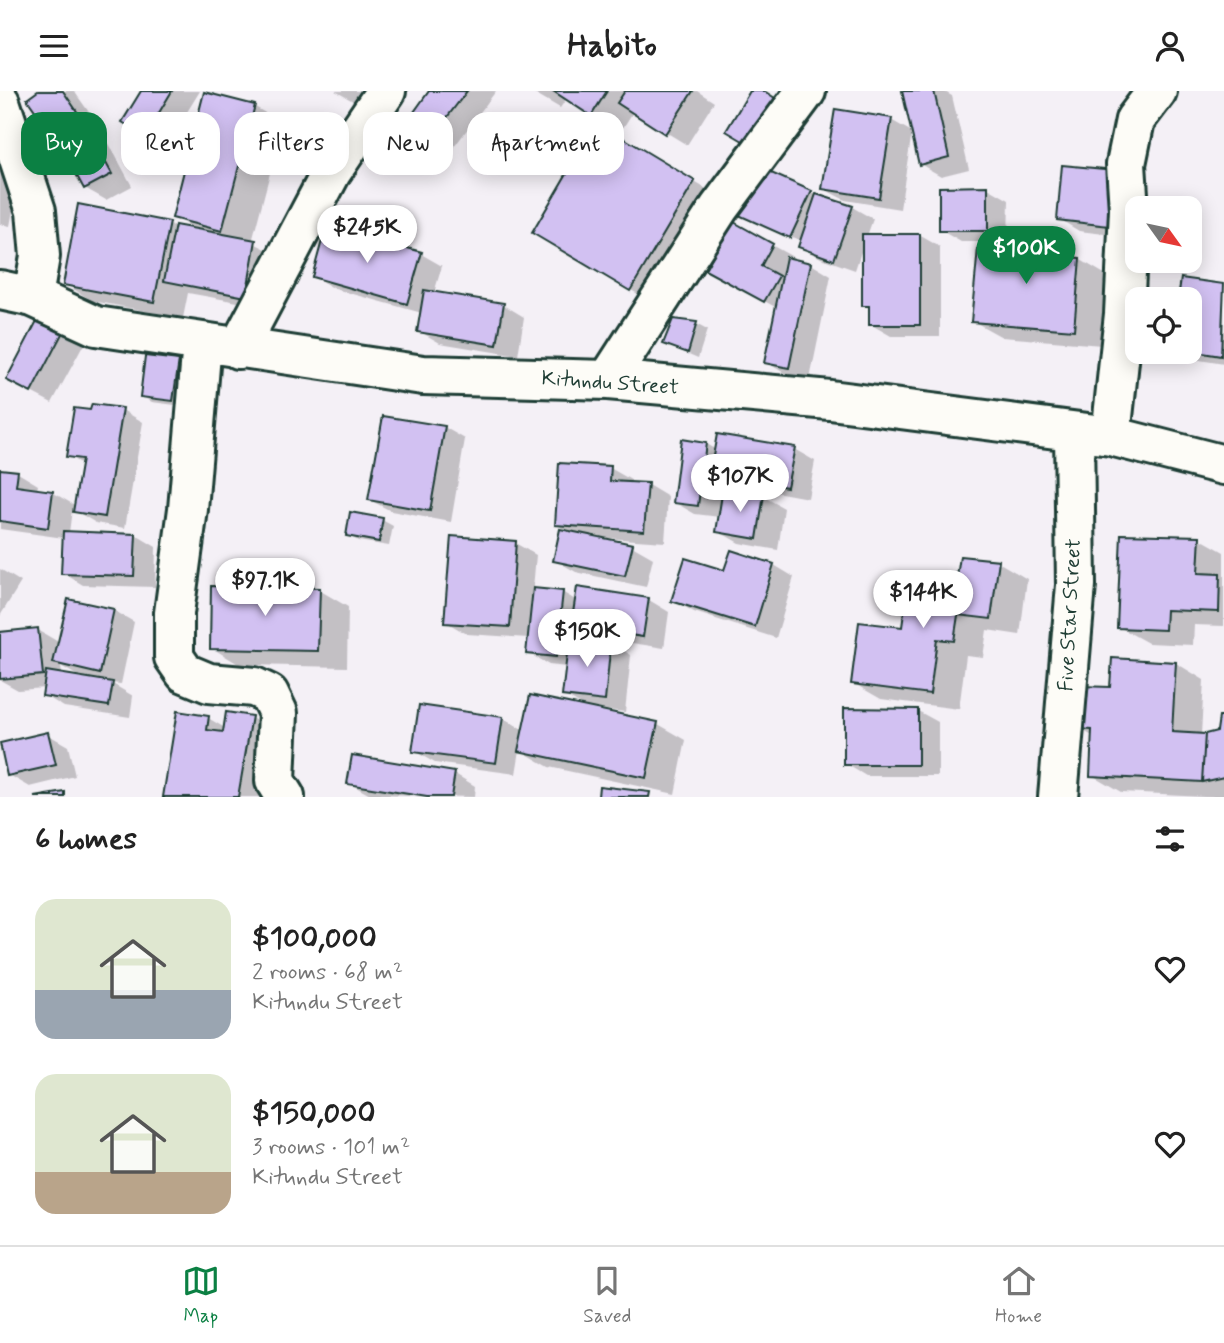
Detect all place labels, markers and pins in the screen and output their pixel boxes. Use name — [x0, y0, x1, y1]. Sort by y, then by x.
pin: $245K — [318, 205, 416, 265]
pin: $100K — [977, 227, 1075, 286]
pin: $107K — [691, 455, 789, 514]
pin: $97.1K — [208, 559, 322, 618]
pin: $144K — [874, 571, 972, 630]
pin: $150K — [538, 609, 636, 669]

